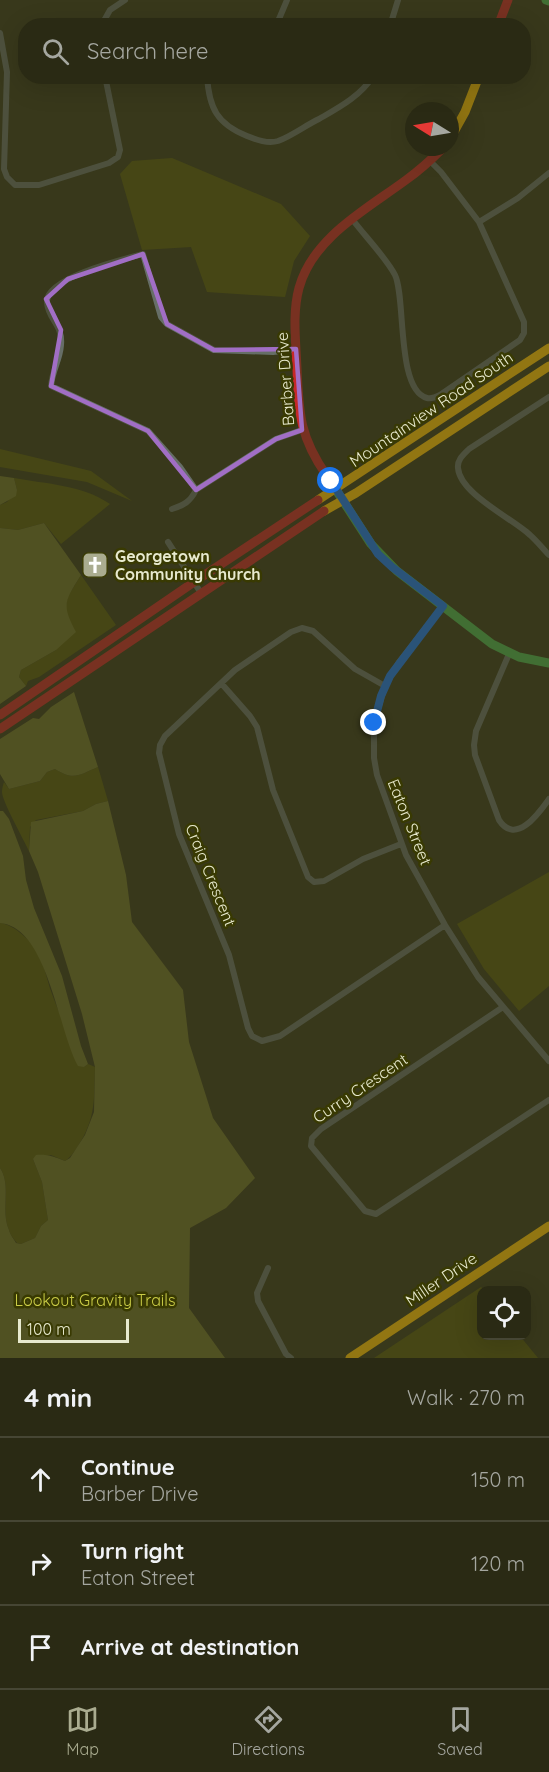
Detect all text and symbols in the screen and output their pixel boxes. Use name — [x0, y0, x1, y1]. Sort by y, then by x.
search box — [18, 18, 531, 84]
icon: search — [39, 35, 72, 68]
text: Search here — [87, 37, 208, 65]
north arrow — [405, 102, 459, 156]
street label: Barber Drive — [272, 331, 298, 427]
street label: Mountainview Road South — [346, 347, 516, 471]
route start — [317, 467, 343, 493]
place label: Georgetown Community Church — [115, 546, 261, 584]
church icon: Georgetown Community Church — [80, 550, 110, 580]
route end — [360, 709, 386, 735]
street label: Eaton Street — [384, 776, 436, 868]
street label: Craig Crescent — [181, 821, 241, 929]
street label: Curry Crescent — [309, 1049, 411, 1127]
street label: Miller Drive — [401, 1248, 481, 1310]
map controls — [477, 1286, 531, 1340]
button: locate — [477, 1286, 531, 1340]
park label: Lookout Gravity Trails — [15, 1290, 175, 1310]
scale bar — [18, 1316, 129, 1344]
text: 100 m — [27, 1319, 71, 1339]
text: 4 min — [24, 1381, 92, 1414]
text: Walk · 270 m — [407, 1385, 525, 1410]
text: Continue — [81, 1453, 175, 1481]
icon: ahead — [24, 1463, 57, 1496]
text: 150 m — [471, 1467, 525, 1492]
text: Barber Drive — [81, 1481, 199, 1506]
text: Turn right — [81, 1537, 185, 1565]
icon: right — [24, 1547, 57, 1580]
text: 120 m — [471, 1551, 525, 1576]
text: Eaton Street — [81, 1565, 195, 1590]
icon: arrive — [24, 1631, 57, 1664]
text: Arrive at destination — [81, 1633, 299, 1661]
tab: Map — [66, 1703, 99, 1759]
tab: Directions — [232, 1703, 305, 1759]
tab: Saved — [437, 1703, 483, 1759]

